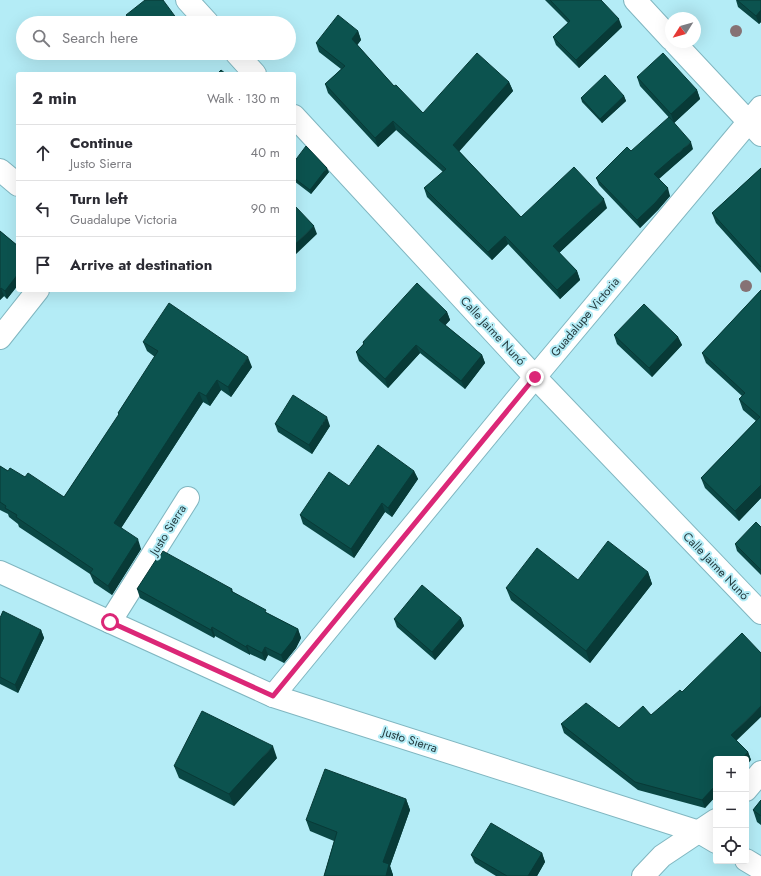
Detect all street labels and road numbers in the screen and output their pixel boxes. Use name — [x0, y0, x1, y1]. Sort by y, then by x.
street label: Guadalupe Victoria — [546, 273, 624, 361]
street label: Calle Jaime Nunó — [456, 292, 530, 370]
street label: Justo Sierra — [144, 501, 191, 561]
street label: Calle Jaime Nunó — [679, 528, 754, 604]
street label: Justo Sierra — [378, 722, 440, 757]

